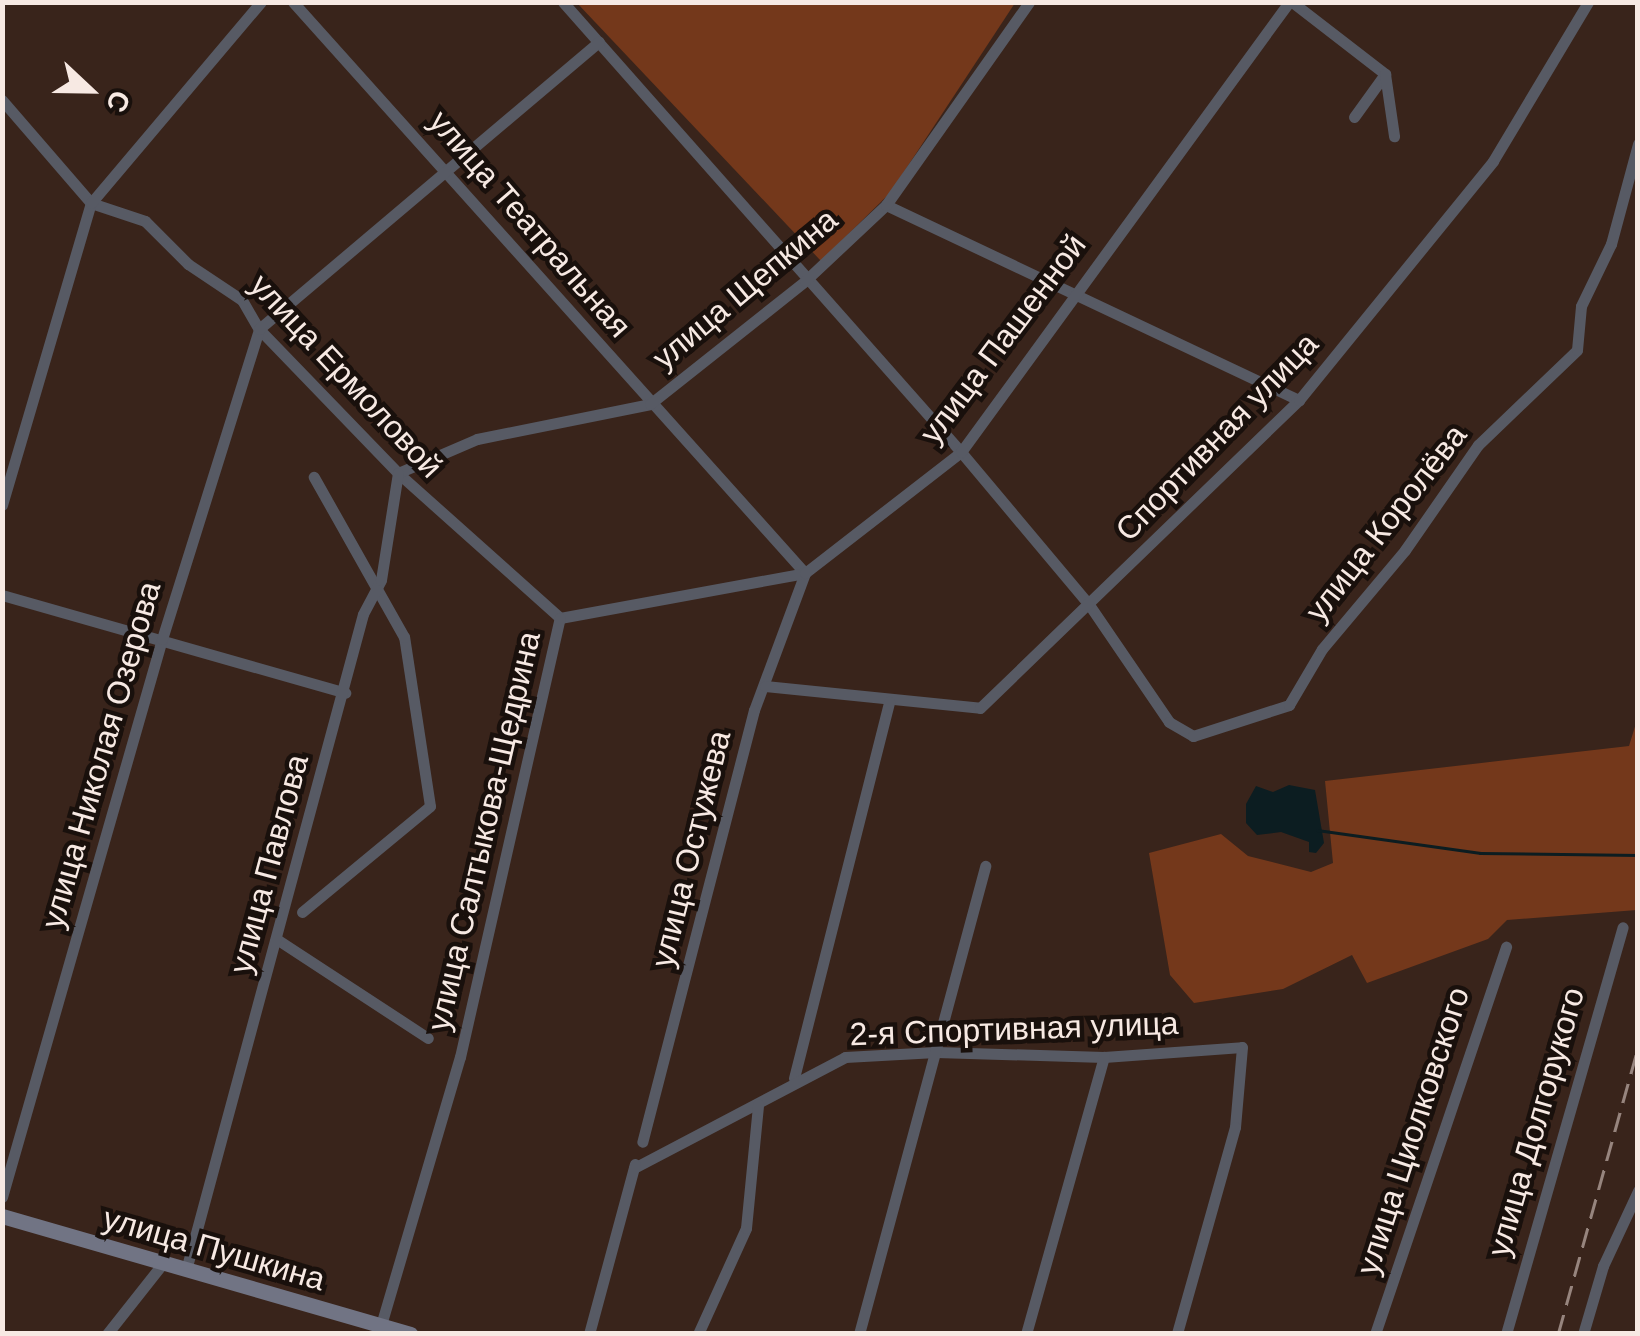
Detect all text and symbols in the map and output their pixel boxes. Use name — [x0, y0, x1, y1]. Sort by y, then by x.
north arrow — [40, 40, 140, 140]
text: С — [100, 86, 136, 117]
street label: улица Театральная — [421, 103, 639, 345]
street label: улица Щепкина — [645, 201, 845, 377]
street label: улица Пашенной — [912, 227, 1094, 451]
street label: улица Ермоловой — [242, 266, 450, 486]
street label: Спортивная улица — [1108, 325, 1326, 549]
street label: улица Королёва — [1297, 417, 1475, 629]
street label: улица Николая Озерова — [33, 577, 169, 933]
street label: улица Салтыкова-Щедрина — [419, 628, 549, 1034]
street label: улица Остужева — [643, 727, 739, 971]
street label: улица Павлова — [221, 750, 317, 978]
street label: улица Циолковского — [1348, 982, 1478, 1280]
street label: улица Долгорукого — [1479, 983, 1593, 1261]
street label: 2-я Спортивная улица — [849, 1004, 1179, 1054]
street label: улица Пушкина — [99, 1199, 329, 1299]

